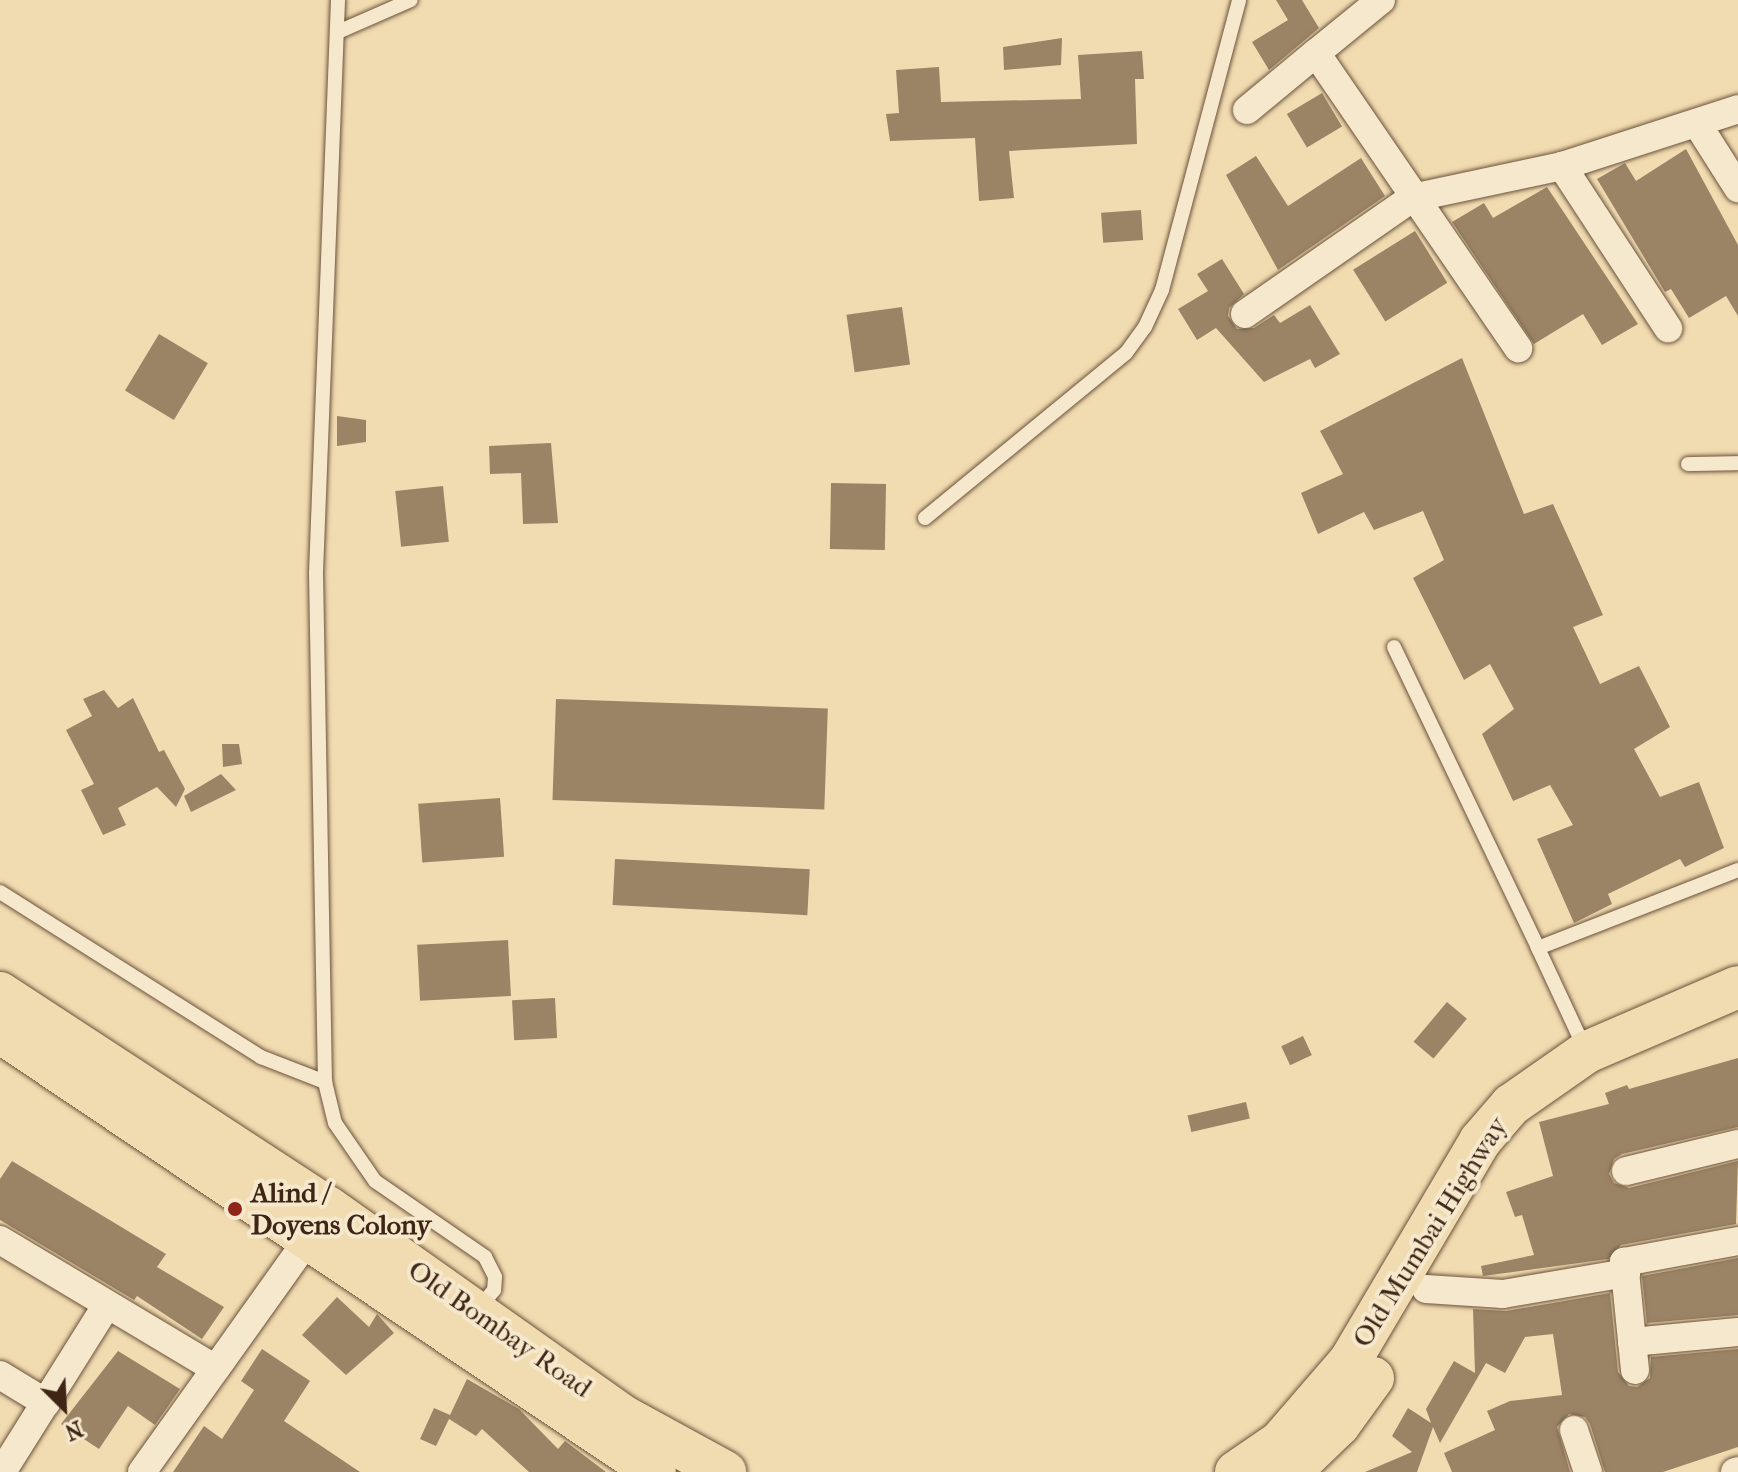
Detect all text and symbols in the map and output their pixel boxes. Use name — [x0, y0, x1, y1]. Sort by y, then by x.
street label: Old Mumbai Highway — [1345, 1111, 1515, 1353]
place label: Alind / Doyens Colony — [251, 1176, 431, 1242]
marker: Alind / Doyens Colony — [226, 1200, 244, 1218]
street label: Old Bombay Road — [402, 1253, 598, 1405]
north arrow — [24, 1368, 104, 1448]
text: N — [61, 1415, 87, 1445]

